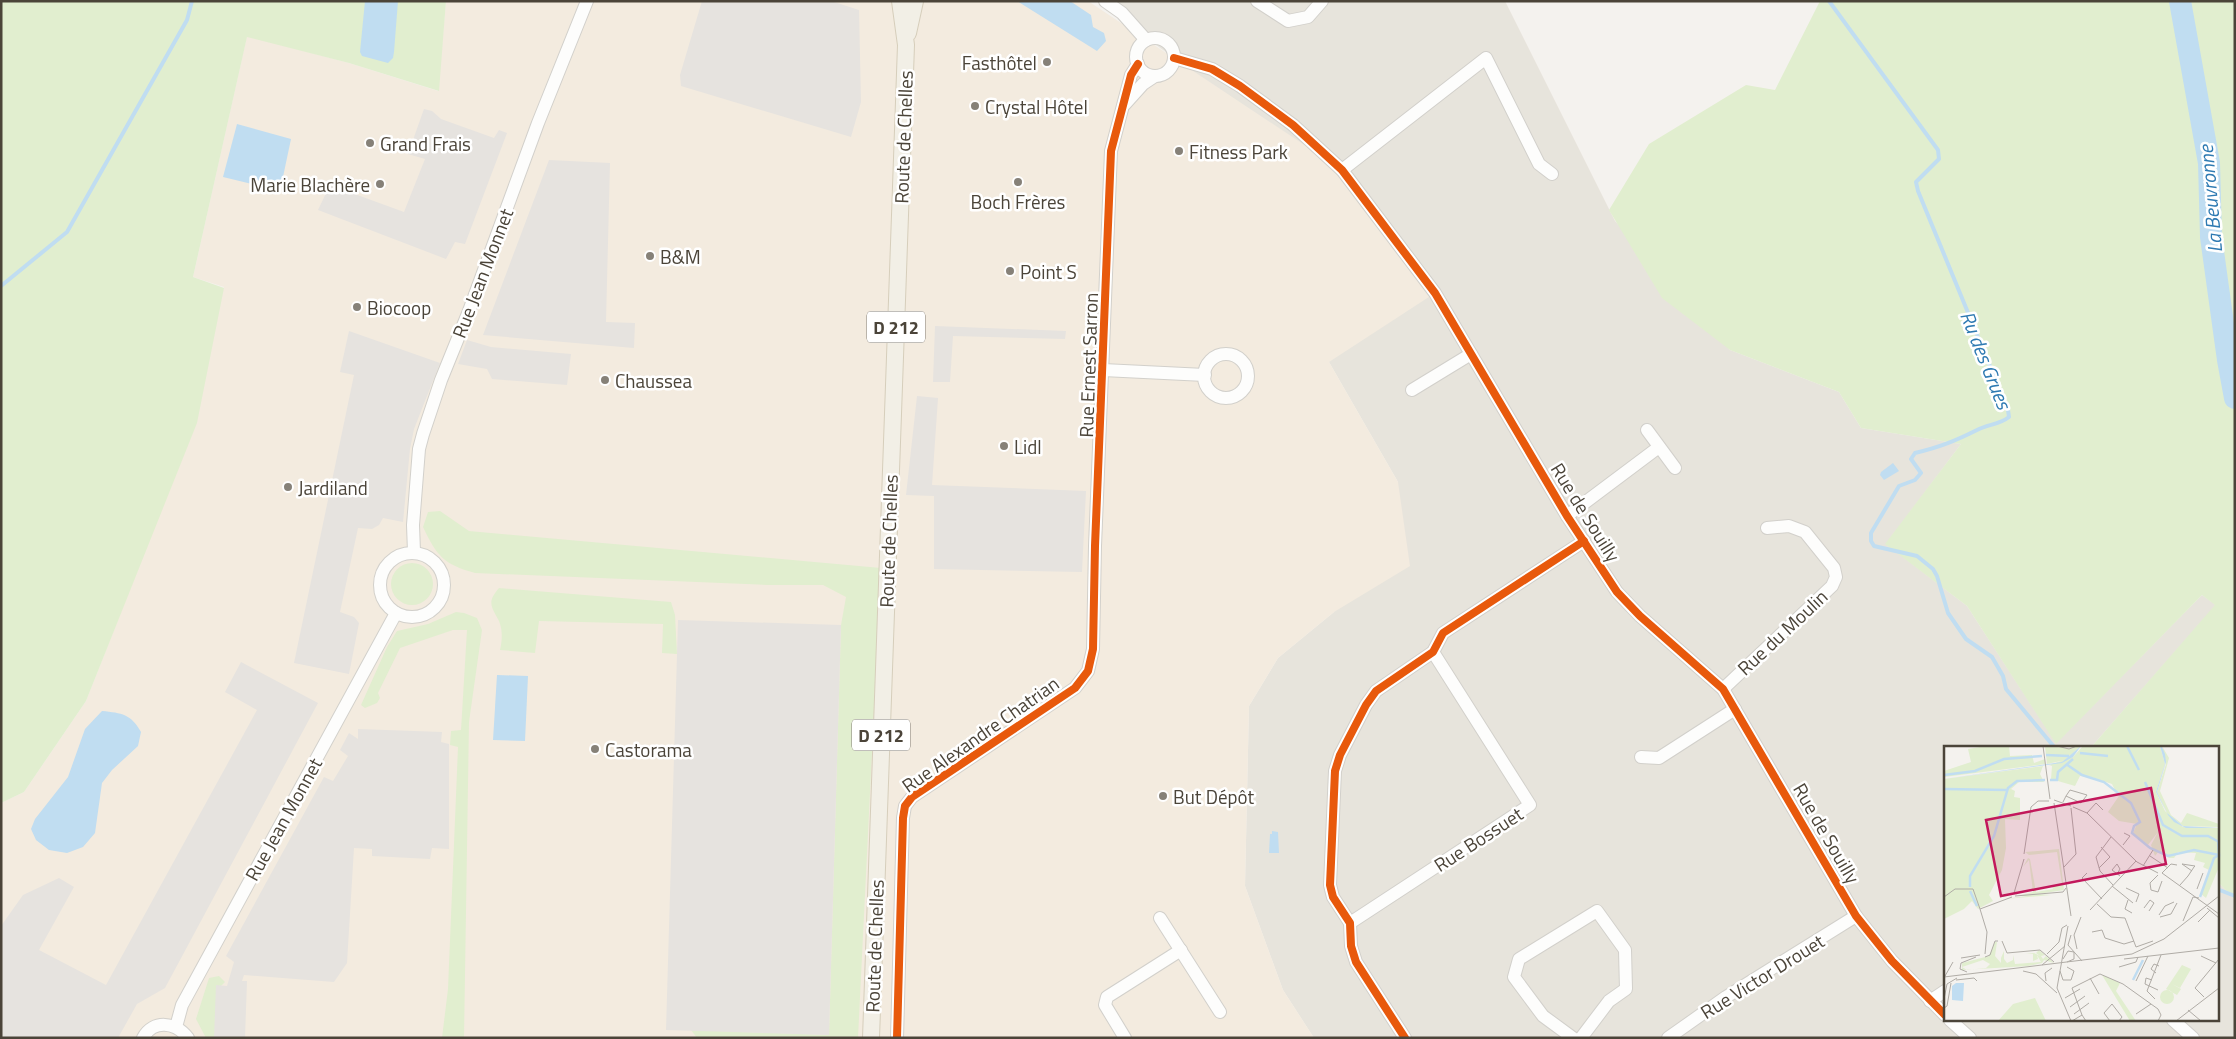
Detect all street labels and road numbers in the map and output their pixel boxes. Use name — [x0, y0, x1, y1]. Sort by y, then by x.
street label: Route de Chelles — [886, 70, 920, 204]
street label: Rue Jean Monnet — [444, 204, 520, 342]
street label: Rue Ernest Sarron — [1071, 292, 1105, 438]
road number: D 212 — [867, 312, 925, 342]
street label: Rue de Souilly — [1544, 457, 1628, 567]
street label: Route de Chelles — [871, 474, 905, 608]
street label: Rue du Moulin — [1730, 582, 1834, 682]
street label: Rue Alexandre Chatrian — [895, 669, 1065, 799]
road number: D 212 — [852, 720, 910, 750]
street label: Rue Jean Monnet — [237, 752, 329, 886]
street label: Rue de Souilly — [1786, 777, 1868, 889]
street label: Rue Bossuet — [1428, 799, 1529, 879]
street label: Route de Chelles — [857, 879, 891, 1013]
street label: Rue Victor Drouet — [1694, 926, 1830, 1026]

